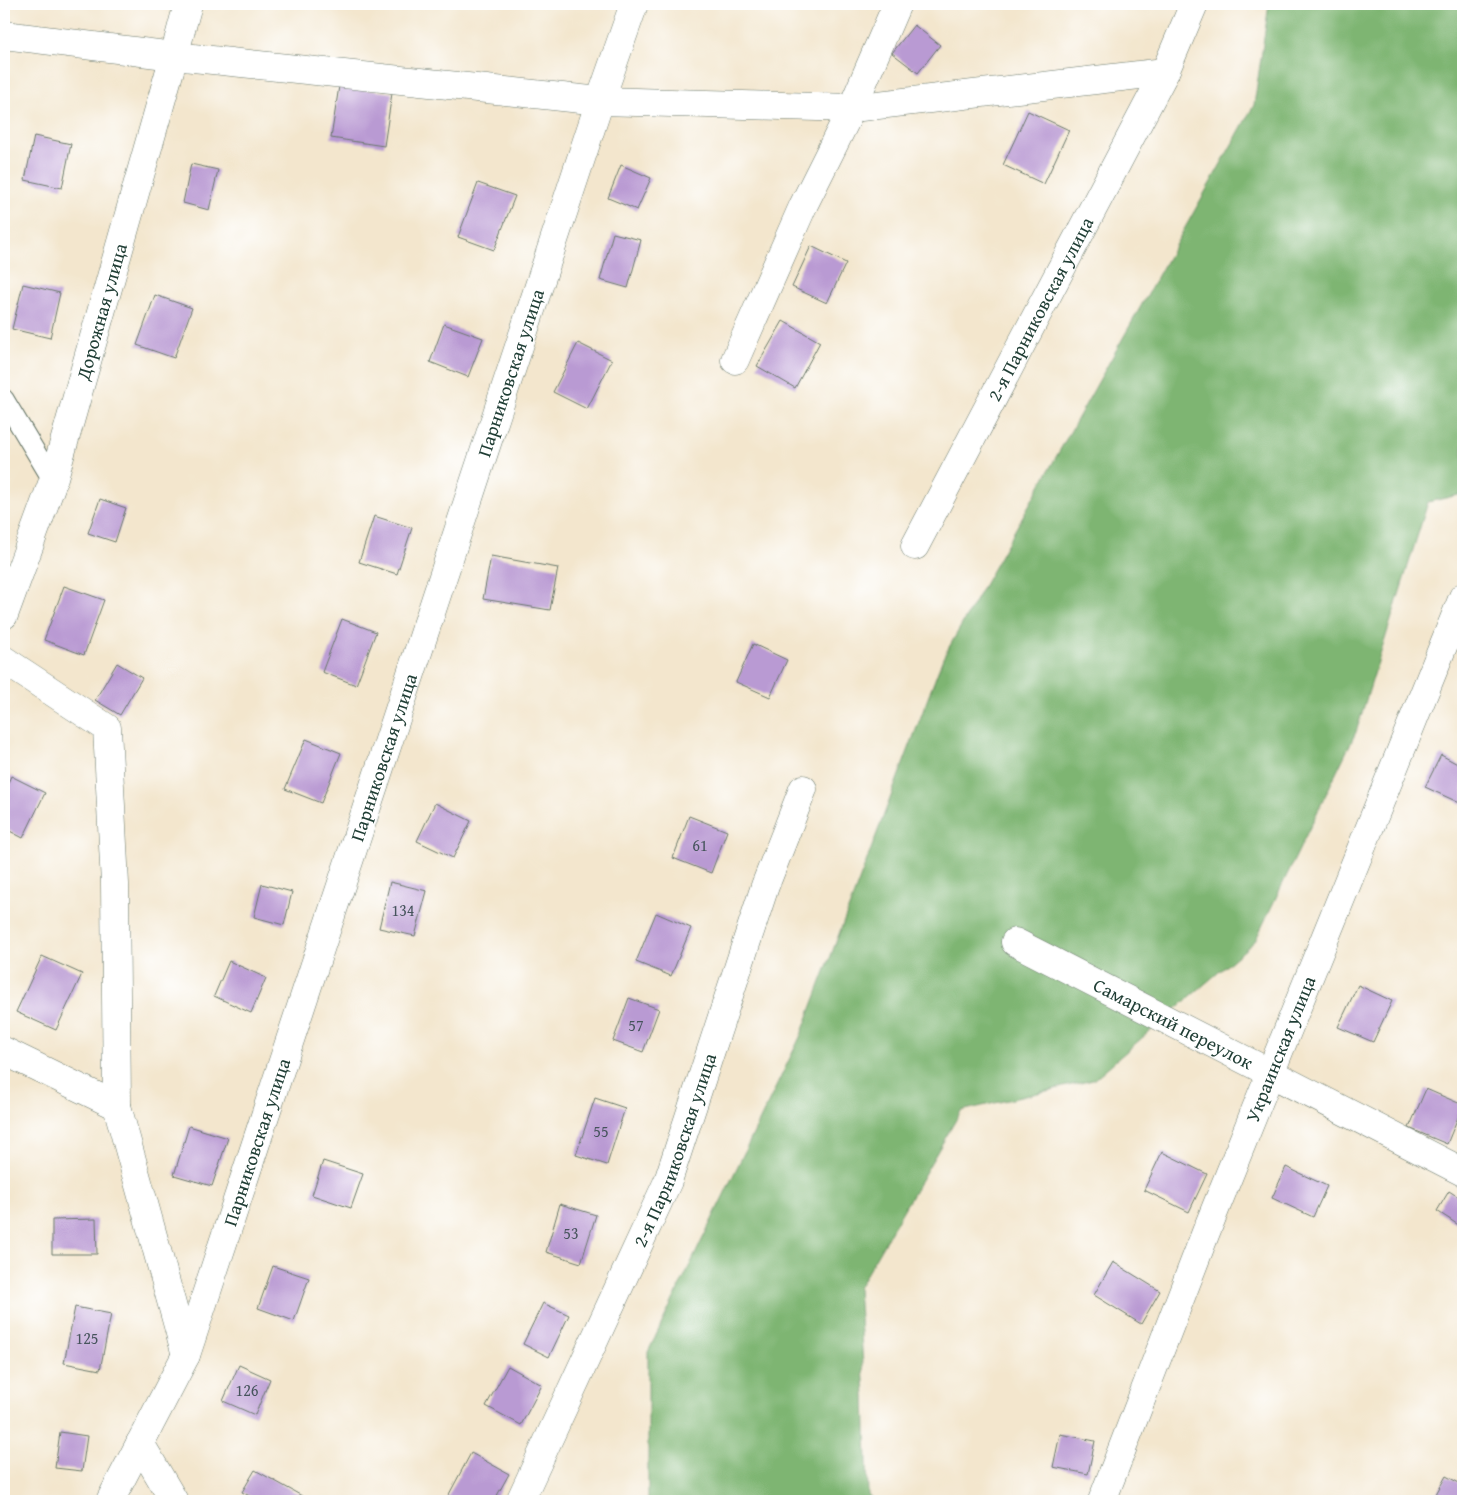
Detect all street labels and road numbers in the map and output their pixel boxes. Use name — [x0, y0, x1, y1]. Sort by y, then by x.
street label: 2-я Парниковская улица — [980, 212, 1100, 406]
street label: Дорожная улица — [68, 240, 134, 384]
street label: Парниковская улица — [469, 285, 551, 460]
street label: Парниковская улица — [343, 670, 424, 845]
street label: Самарский переулок — [1089, 971, 1258, 1076]
street label: Украинская улица — [1238, 971, 1322, 1126]
street label: 2-я Парниковская улица — [625, 1049, 723, 1251]
street label: Парниковская улица — [216, 1054, 297, 1230]

